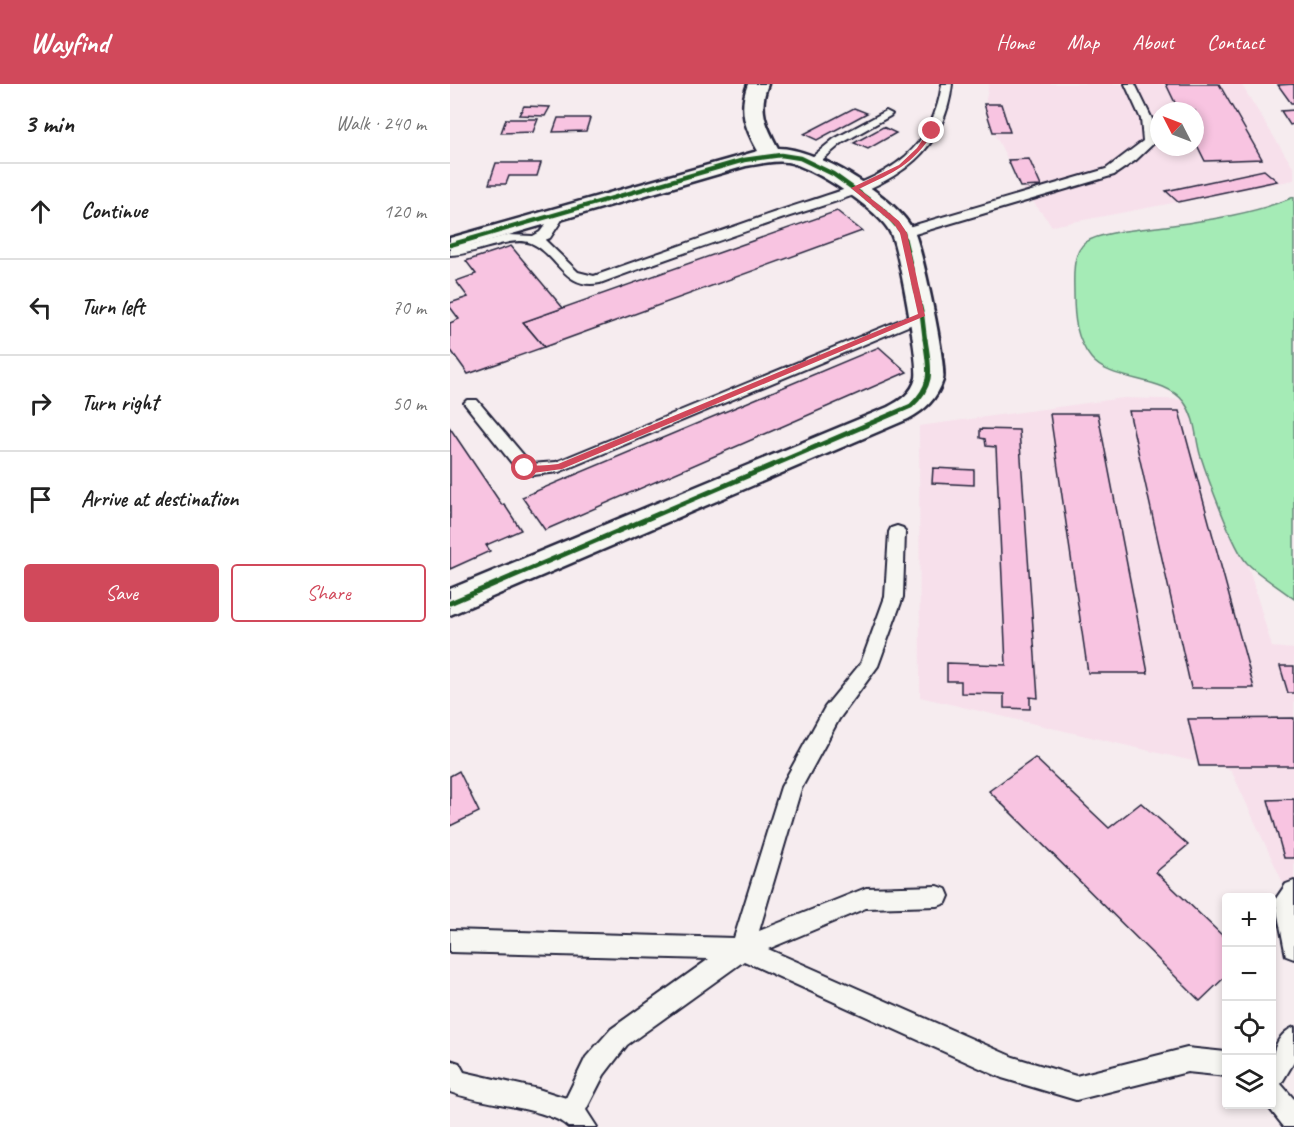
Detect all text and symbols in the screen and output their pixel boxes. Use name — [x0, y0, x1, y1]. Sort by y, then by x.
text: Wayfind — [30, 25, 109, 60]
text: Home — [996, 29, 1034, 55]
text: Map — [1067, 29, 1099, 55]
text: About — [1132, 29, 1174, 55]
text: Contact — [1207, 29, 1264, 55]
north arrow — [1150, 102, 1204, 156]
text: 3 min — [24, 107, 74, 140]
text: Walk · 240 m — [336, 111, 426, 136]
route end — [918, 117, 944, 143]
icon: ahead — [24, 195, 57, 228]
text: Continue — [81, 197, 147, 225]
text: 120 m — [383, 199, 426, 224]
icon: left — [24, 291, 57, 324]
text: Turn left — [81, 293, 145, 321]
text: 70 m — [392, 295, 426, 320]
icon: right — [24, 387, 57, 420]
text: Turn right — [81, 389, 158, 417]
text: 50 m — [392, 391, 426, 416]
route start — [511, 454, 537, 480]
icon: arrive — [24, 483, 57, 516]
text: Arrive at destination — [81, 485, 238, 513]
button: Save — [24, 564, 219, 622]
button: Share — [231, 564, 426, 622]
map controls — [1222, 893, 1276, 1109]
button: + — [1222, 893, 1276, 947]
button: − — [1222, 947, 1276, 1001]
button: locate — [1222, 1001, 1276, 1055]
button: layers — [1222, 1055, 1276, 1109]

